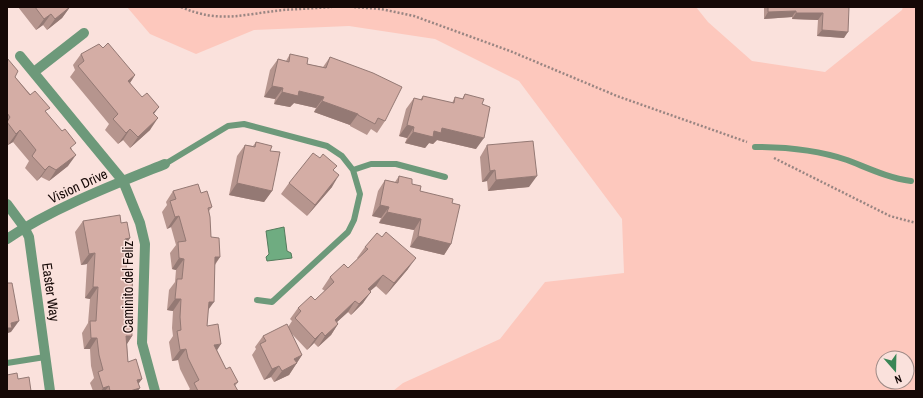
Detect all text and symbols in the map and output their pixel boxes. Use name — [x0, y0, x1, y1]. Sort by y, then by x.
street label: Vision Drive — [46, 165, 110, 207]
street label: Caminito del Feliz — [119, 240, 137, 333]
street label: Easter Way — [38, 262, 64, 323]
north arrow — [875, 350, 915, 390]
text: N — [893, 372, 904, 387]

